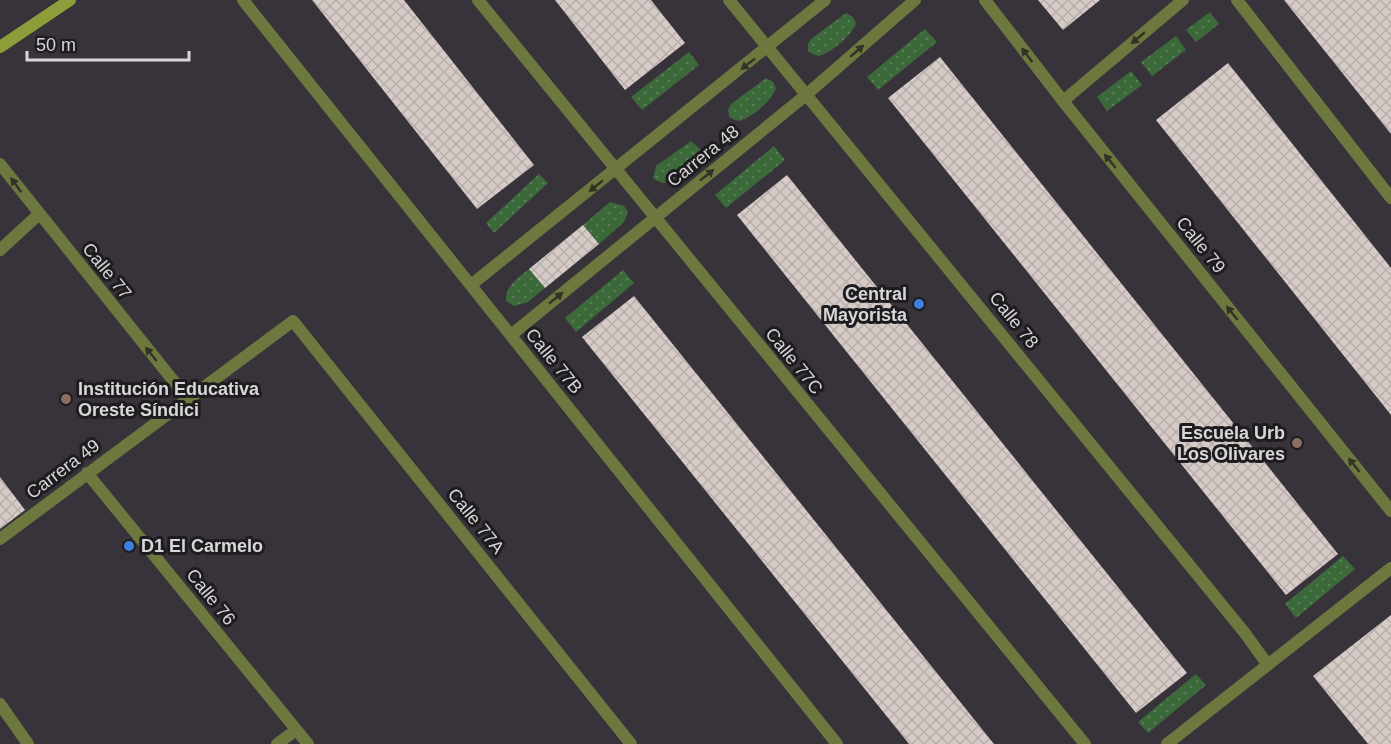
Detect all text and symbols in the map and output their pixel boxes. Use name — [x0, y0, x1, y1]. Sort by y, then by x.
scale bar — [27, 24, 189, 62]
one-way arrow — [1130, 31, 1146, 44]
text: 50 m — [36, 35, 76, 55]
one-way arrow — [850, 44, 865, 58]
one-way arrow — [1022, 47, 1034, 62]
one-way arrow — [740, 58, 756, 71]
street label: Carrera 48 — [663, 121, 743, 191]
one-way arrow — [1104, 153, 1117, 169]
one-way arrow — [700, 170, 715, 182]
one-way arrow — [10, 178, 22, 193]
one-way arrow — [588, 179, 603, 191]
street label: Calle 79 — [1172, 213, 1230, 277]
street label: Calle 77 — [78, 239, 136, 303]
place label: Central Mayorista — [823, 284, 908, 325]
street label: Calle 78 — [985, 288, 1043, 352]
one-way arrow — [548, 292, 564, 305]
marker: Central Mayorista — [912, 297, 926, 311]
one-way arrow — [1226, 305, 1239, 321]
street label: Calle 77B — [522, 324, 586, 398]
street label: Calle 77C — [761, 324, 827, 398]
one-way arrow — [144, 346, 157, 362]
place label: Institución Educativa Oreste Síndici — [78, 379, 260, 420]
marker: Institución Educativa Oreste Síndici — [59, 392, 73, 406]
place label: Escuela Urb Los Olivares — [1177, 423, 1285, 464]
street label: Carrera 49 — [23, 435, 103, 503]
marker: Escuela Urb Los Olivares — [1290, 436, 1304, 450]
one-way arrow — [1348, 457, 1361, 473]
street label: Calle 77A — [444, 484, 508, 558]
place label: D1 El Carmelo — [141, 536, 263, 556]
marker: D1 El Carmelo — [122, 539, 136, 553]
street label: Calle 76 — [182, 565, 240, 629]

